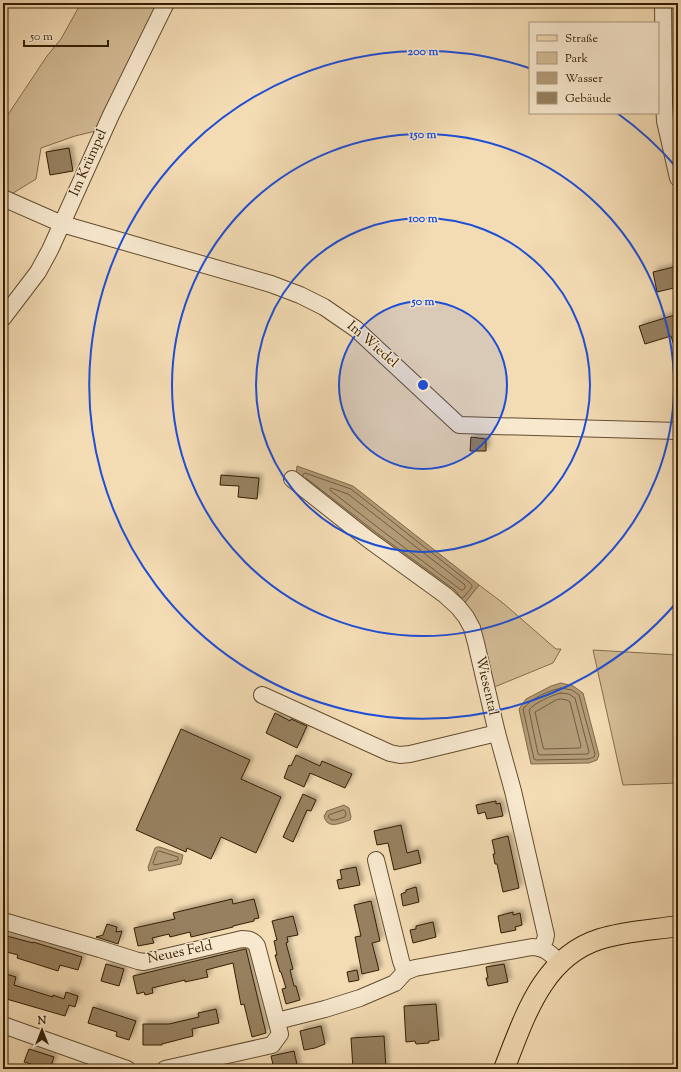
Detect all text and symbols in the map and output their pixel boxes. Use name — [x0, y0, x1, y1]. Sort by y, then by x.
scale bar — [24, 22, 108, 48]
legend — [529, 22, 659, 114]
text: 50 m — [29, 28, 53, 46]
text: Straße — [565, 30, 599, 48]
text: 200 m — [408, 43, 438, 61]
text: Park — [565, 50, 588, 68]
text: Wasser — [565, 70, 603, 88]
text: Gebäude — [565, 90, 612, 108]
street label: Im Krümpel — [65, 126, 113, 200]
text: 150 m — [408, 126, 437, 144]
text: 100 m — [407, 210, 438, 228]
text: 50 m — [411, 293, 435, 311]
street label: Im Wiedel — [342, 317, 402, 373]
centre of rings — [416, 378, 430, 392]
street label: Wiesental — [469, 654, 503, 718]
street label: Neues Feld — [146, 936, 215, 970]
north arrow — [22, 1010, 62, 1050]
text: N — [37, 1013, 47, 1029]

